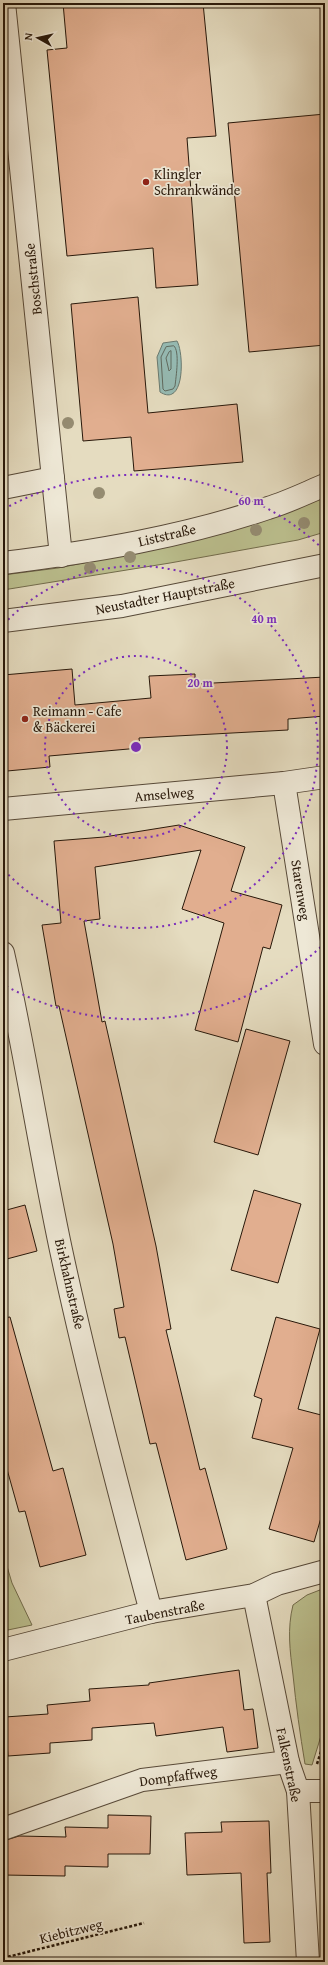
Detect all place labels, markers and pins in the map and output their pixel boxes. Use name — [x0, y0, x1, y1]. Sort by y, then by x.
place label: Klingler Schrankwände — [154, 164, 241, 200]
marker: Klingler Schrankwände — [141, 177, 151, 187]
place label: Reimann - Cafe & Bäckerei — [33, 701, 122, 737]
marker: Reimann - Cafe & Bäckerei — [20, 714, 30, 724]
centre of rings — [129, 740, 143, 754]

